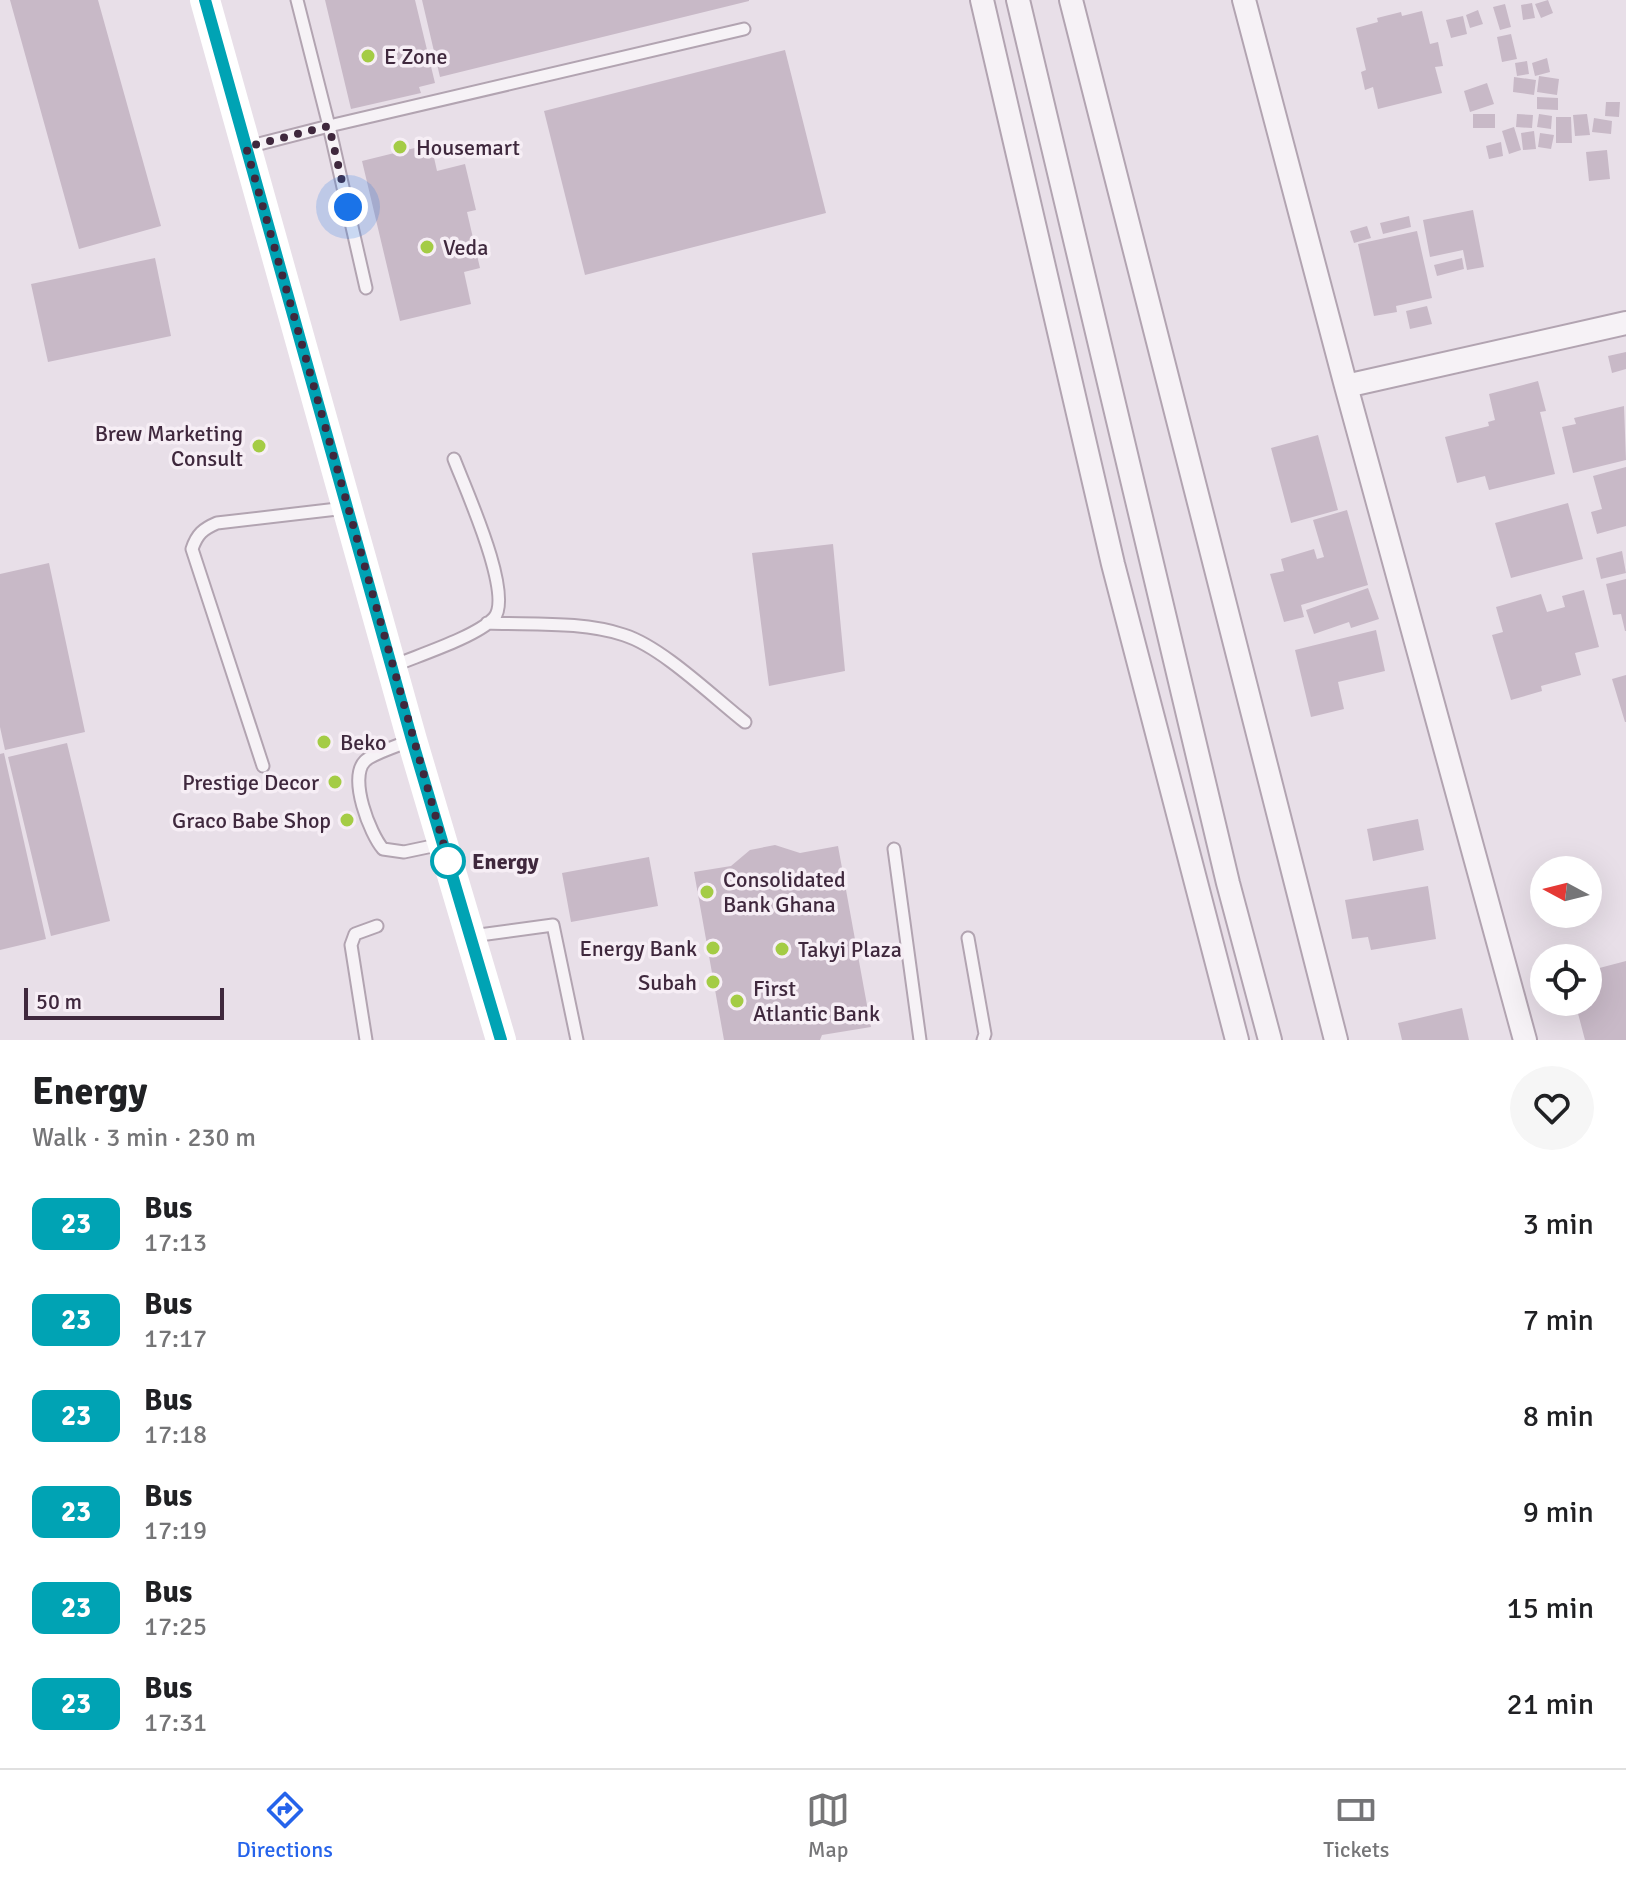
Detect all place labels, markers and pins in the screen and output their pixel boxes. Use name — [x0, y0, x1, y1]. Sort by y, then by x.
place label: E Zone — [384, 43, 448, 70]
marker: E Zone — [359, 47, 377, 65]
place label: Housemart — [416, 134, 520, 161]
marker: Housemart — [391, 138, 409, 156]
place label: Veda — [443, 234, 488, 261]
marker: Veda — [418, 238, 436, 256]
place label: Brew Marketing Consult — [95, 420, 243, 472]
marker: Brew Marketing Consult — [250, 437, 268, 455]
place label: Beko — [340, 729, 386, 756]
marker: Beko — [315, 733, 333, 751]
place label: Prestige Decor — [182, 769, 319, 796]
marker: Prestige Decor — [326, 773, 344, 791]
place label: Graco Babe Shop — [172, 807, 331, 834]
marker: Graco Babe Shop — [338, 811, 356, 829]
marker: Energy — [431, 844, 465, 878]
place label: Energy — [472, 848, 539, 875]
place label: Consolidated Bank Ghana — [723, 866, 846, 918]
marker: Consolidated Bank Ghana — [698, 883, 716, 901]
place label: Energy Bank — [579, 935, 697, 962]
place label: Takyi Plaza — [798, 936, 902, 963]
marker: Energy Bank — [704, 939, 722, 957]
marker: Takyi Plaza — [773, 940, 791, 958]
place label: Subah — [638, 969, 697, 996]
marker: Subah — [704, 973, 722, 991]
place label: First Atlantic Bank — [753, 975, 880, 1027]
marker: First Atlantic Bank — [728, 992, 746, 1010]

